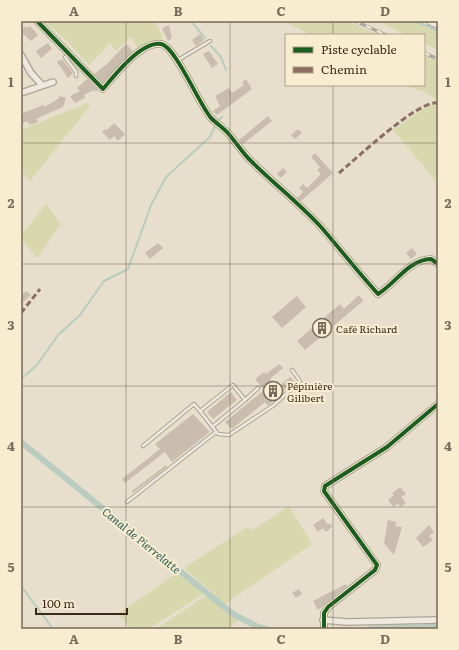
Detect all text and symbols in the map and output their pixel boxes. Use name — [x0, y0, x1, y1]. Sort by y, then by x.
text: A — [69, 1, 79, 20]
text: B — [174, 1, 183, 20]
text: C — [276, 1, 286, 20]
text: D — [380, 1, 390, 20]
legend — [285, 34, 425, 86]
text: Piste cyclable — [321, 40, 397, 58]
text: Chemin — [321, 60, 367, 78]
text: 1 — [8, 72, 14, 91]
text: 1 — [445, 72, 451, 91]
text: 2 — [8, 193, 15, 212]
text: 2 — [445, 193, 452, 212]
text: 3 — [7, 315, 15, 334]
text: 3 — [444, 315, 452, 334]
building icon: Café Richard — [311, 317, 333, 339]
place label: Café Richard — [336, 321, 397, 336]
place label: Pépinière Gilibert — [287, 378, 332, 405]
building icon: Pépinière Gilibert — [262, 380, 284, 402]
text: 4 — [7, 436, 15, 455]
text: 4 — [444, 436, 452, 455]
water label: Canal de Pierrelatte — [99, 503, 185, 577]
text: 5 — [7, 557, 15, 576]
text: 5 — [444, 557, 452, 576]
scale bar — [36, 590, 127, 616]
text: 100 m — [42, 594, 75, 612]
text: A — [69, 629, 79, 648]
text: B — [174, 629, 183, 648]
text: C — [276, 629, 286, 648]
text: D — [380, 629, 390, 648]

